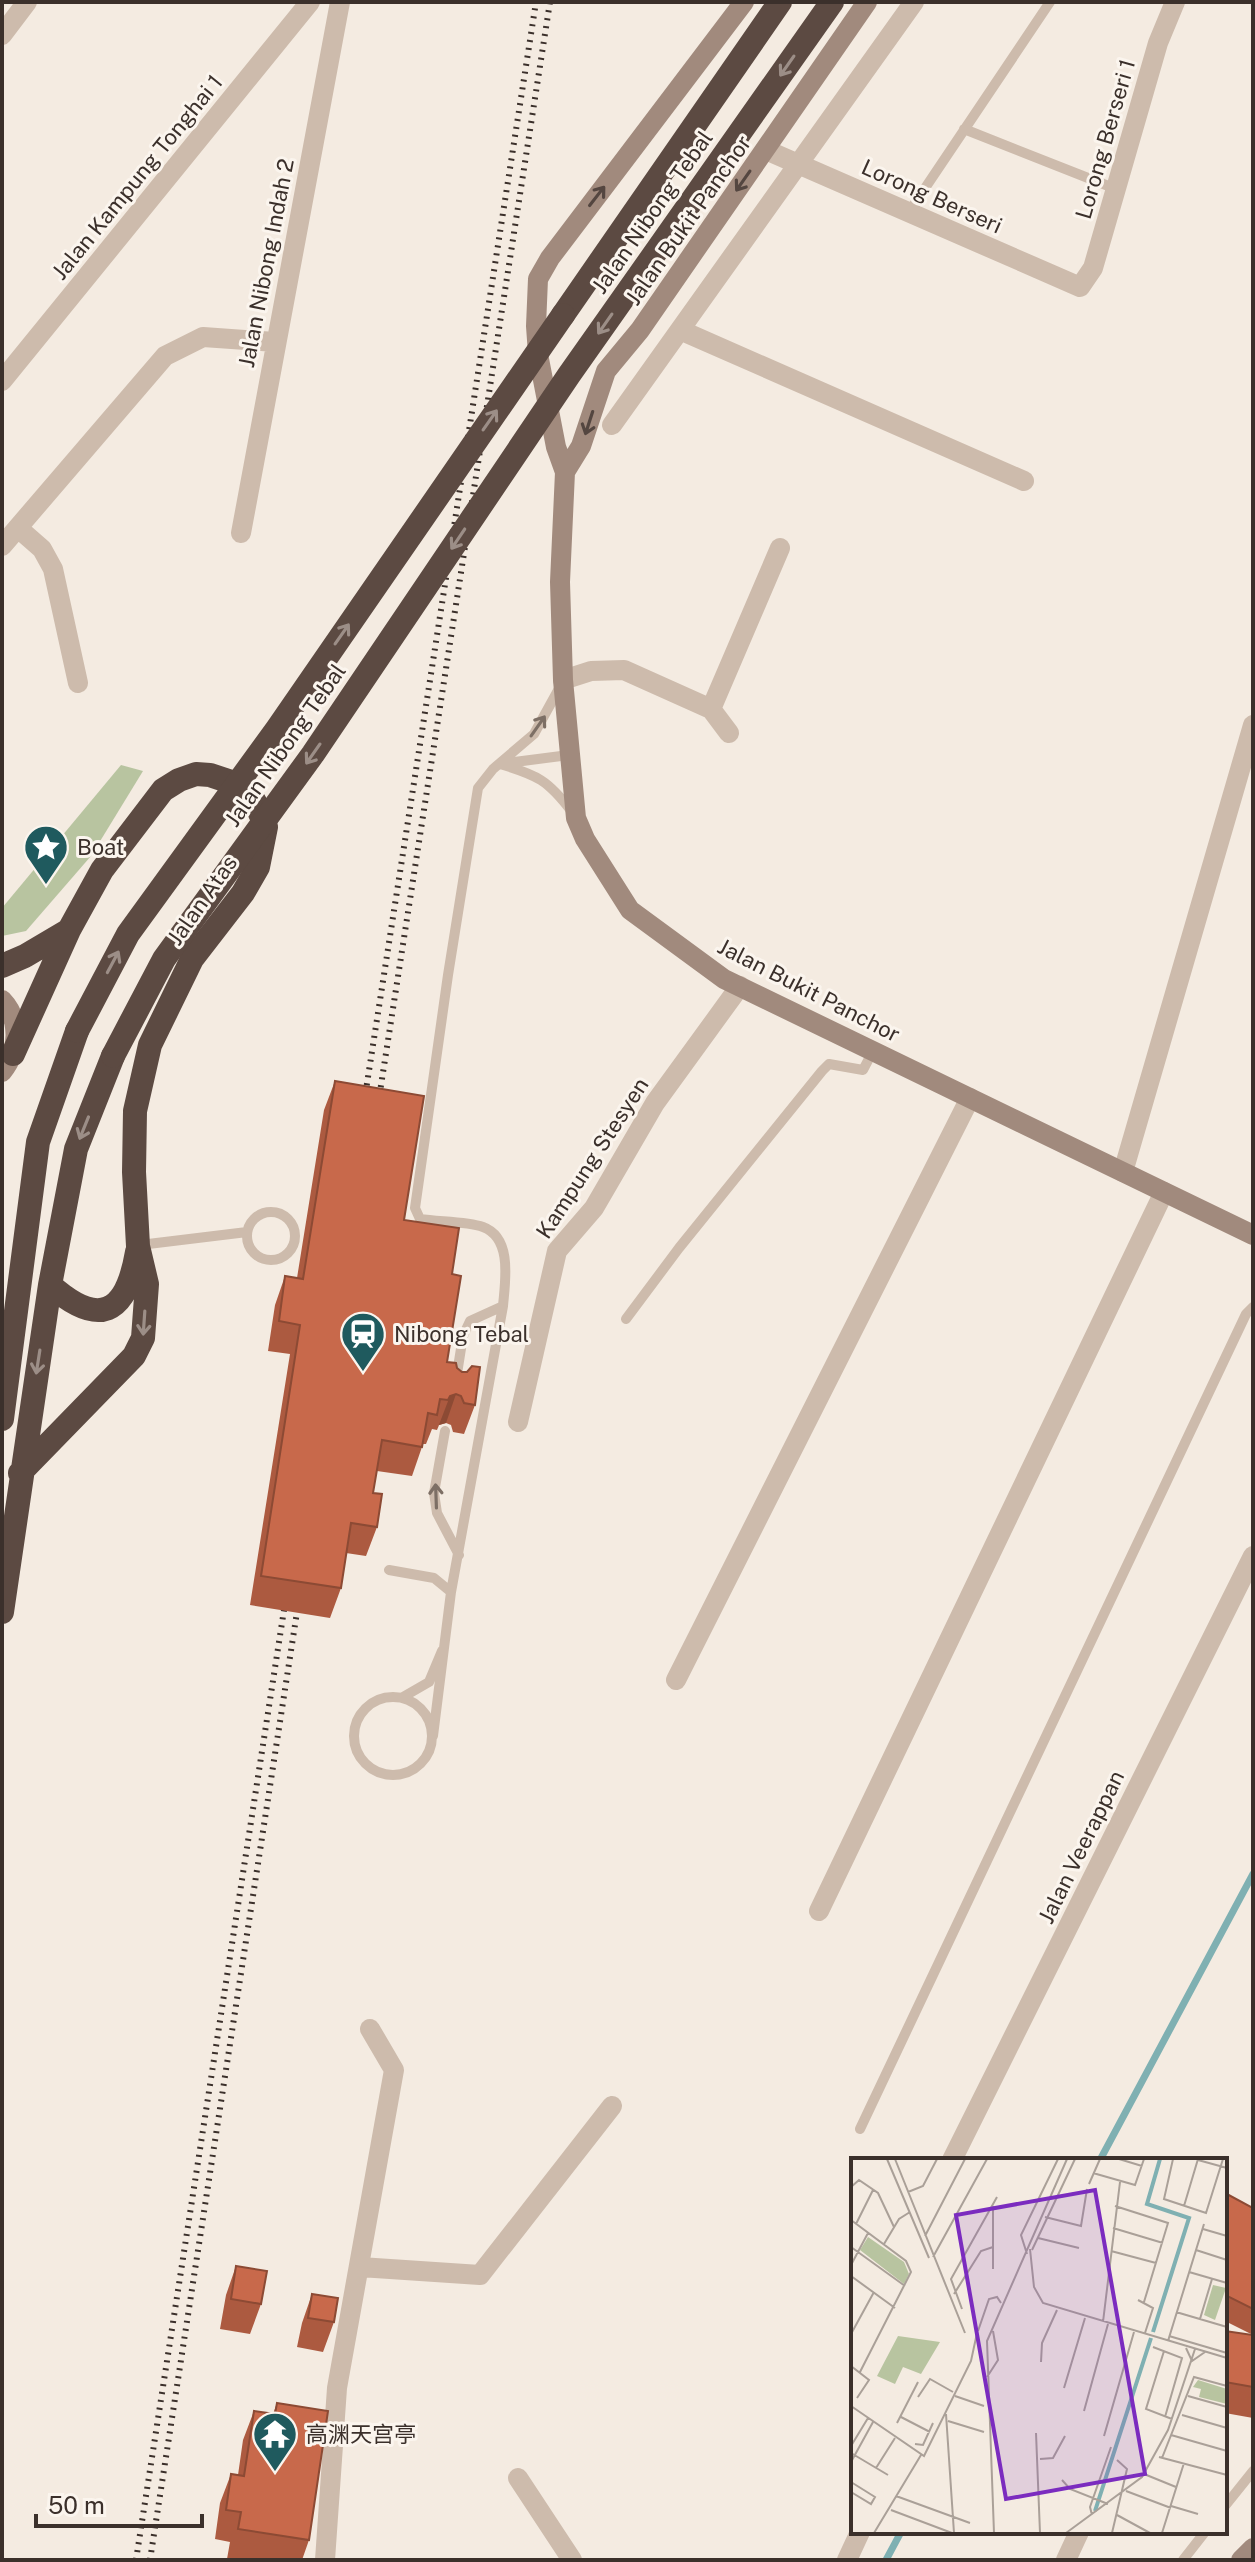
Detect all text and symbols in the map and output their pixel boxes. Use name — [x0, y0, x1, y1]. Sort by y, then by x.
one-way arrow — [779, 54, 795, 76]
street label: Lorong Berseri 1 — [1070, 56, 1140, 222]
street label: Jalan Kampung Tonghai 1 — [46, 69, 228, 285]
street label: Jalan Nibong Tebal — [586, 126, 718, 298]
street label: Jalan Bukit Panchor — [620, 130, 756, 310]
street label: Lorong Berseri — [858, 153, 1006, 239]
street label: Jalan Nibong Indah 2 — [233, 156, 299, 370]
one-way arrow — [735, 170, 751, 192]
one-way arrow — [589, 186, 606, 207]
one-way arrow — [597, 312, 613, 334]
one-way arrow — [482, 410, 498, 432]
one-way arrow — [580, 410, 595, 435]
one-way arrow — [450, 527, 467, 549]
one-way arrow — [334, 624, 350, 646]
street label: Jalan Nibong Tebal — [219, 659, 351, 831]
one-way arrow — [529, 716, 546, 738]
one-way arrow — [305, 743, 322, 764]
place icon: Boat — [22, 823, 70, 886]
place label: Boat — [77, 834, 124, 860]
street label: Jalan Atas — [162, 850, 242, 950]
street label: Jalan Bukit Panchor — [714, 933, 904, 1047]
one-way arrow — [106, 950, 122, 974]
street label: Kampung Stesyen — [530, 1073, 654, 1243]
one-way arrow — [76, 1115, 90, 1140]
one-way arrow — [136, 1309, 151, 1336]
station icon: Nibong Tebal — [339, 1310, 387, 1373]
place label: Nibong Tebal — [394, 1321, 529, 1347]
one-way arrow — [30, 1349, 45, 1374]
one-way arrow — [429, 1483, 444, 1509]
street label: Jalan Veerappan — [1033, 1766, 1129, 1928]
inset map — [851, 2158, 1227, 2534]
temple icon: 高渊天宫亭 — [251, 2410, 299, 2473]
place label: 高渊天宫亭 — [306, 2421, 416, 2447]
scale bar — [36, 2478, 202, 2528]
text: 50 m — [48, 2491, 105, 2519]

